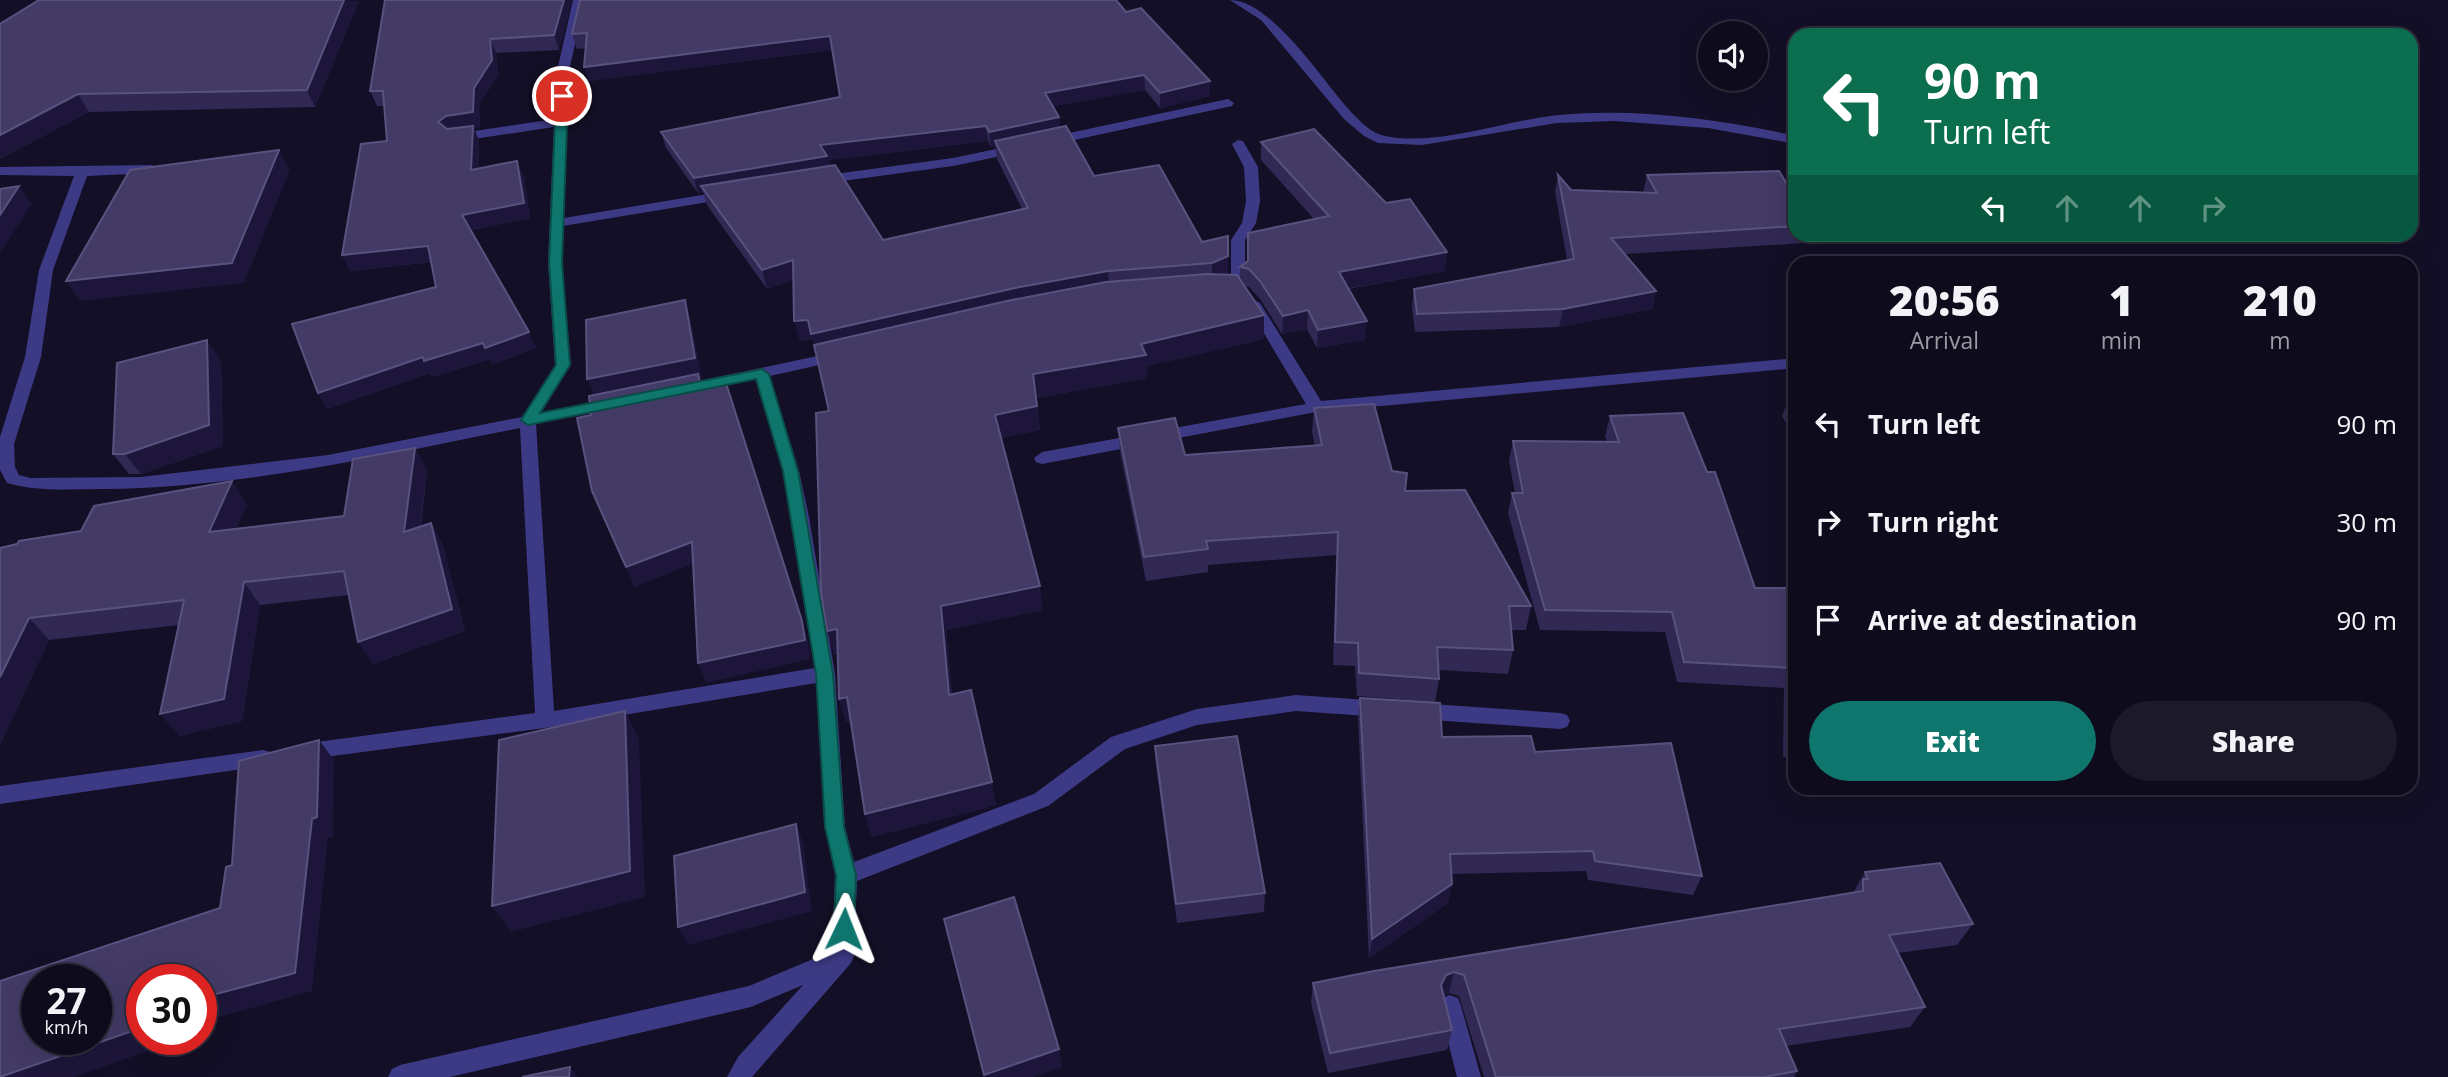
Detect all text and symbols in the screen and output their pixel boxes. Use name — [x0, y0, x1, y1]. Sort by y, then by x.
map controls — [1698, 21, 1768, 91]
button: sound — [1698, 21, 1768, 91]
text: 90 m — [1924, 47, 2041, 113]
icon: left — [1809, 56, 1900, 147]
pin — [532, 66, 592, 126]
icon: arrive — [543, 77, 581, 115]
text: Turn left — [1924, 110, 2050, 153]
icon: left — [1975, 189, 2013, 227]
icon: ahead — [2048, 189, 2086, 227]
icon: ahead — [2121, 189, 2159, 227]
icon: right — [2194, 189, 2232, 227]
text: 20:56 — [1889, 271, 2000, 328]
text: 1 — [2109, 271, 2134, 328]
text: 210 — [2243, 271, 2317, 328]
text: Arrival — [1910, 324, 1979, 356]
text: min — [2101, 324, 2142, 356]
text: m — [2269, 324, 2291, 356]
icon: left — [1809, 405, 1847, 443]
text: Turn left — [1868, 406, 1980, 442]
text: 90 m — [2336, 406, 2397, 442]
icon: right — [1809, 503, 1847, 541]
text: Turn right — [1868, 504, 1999, 540]
text: 30 m — [2336, 504, 2397, 540]
icon: arrive — [1809, 601, 1847, 639]
text: Arrive at destination — [1868, 602, 2137, 638]
text: 90 m — [2336, 602, 2397, 638]
button: Exit — [1809, 701, 2096, 781]
button: Share — [2110, 701, 2397, 781]
position arrow — [807, 892, 881, 966]
speed limit sign: 30 — [126, 964, 217, 1055]
text: 27 — [46, 977, 87, 1024]
text: km/h — [45, 1015, 88, 1039]

